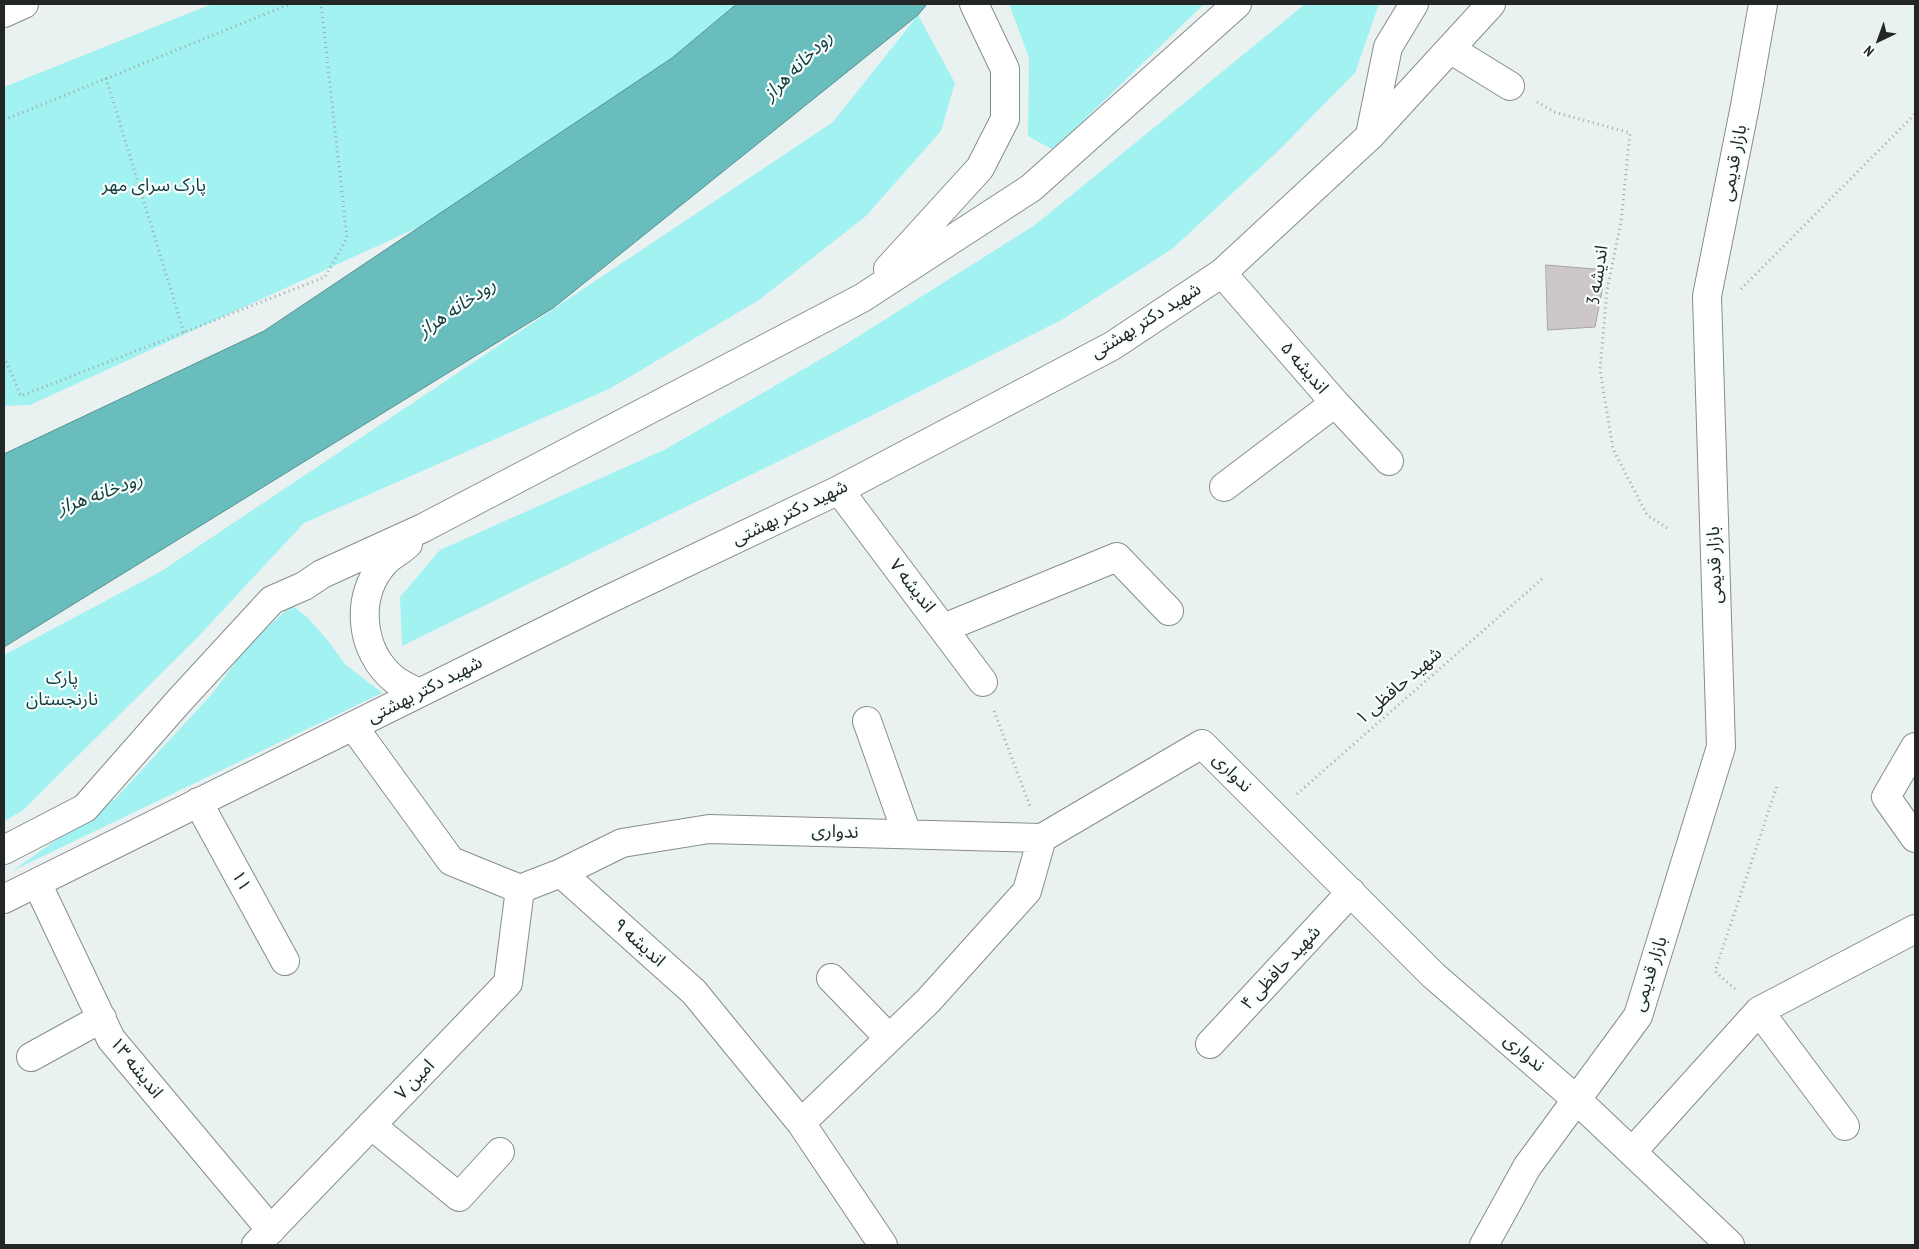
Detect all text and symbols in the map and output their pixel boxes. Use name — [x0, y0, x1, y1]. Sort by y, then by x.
north arrow — [1854, 15, 1904, 65]
water label: رودخانه هراز — [758, 26, 838, 106]
text: N — [1860, 42, 1878, 60]
street label: بازار قدیمی — [1716, 123, 1752, 203]
park label: پارک سرای مهر — [102, 175, 206, 197]
street label: اندیشه 3 — [1583, 244, 1613, 306]
water label: رودخانه هراز — [414, 274, 500, 342]
street label: شهید دکتر بهشتی — [1087, 278, 1205, 364]
street label: اندیشه ۵ — [1275, 337, 1333, 399]
water label: رودخانه هراز — [54, 468, 146, 520]
street label: شهید دکتر بهشتی — [729, 476, 851, 550]
street label: بازار قدیمی — [1703, 526, 1727, 604]
street label: اندیشه ۷ — [884, 555, 940, 617]
street label: شهید حافظی ۱ — [1351, 643, 1447, 729]
street label: شهید دکتر بهشتی — [364, 652, 486, 728]
park label: پارک نارنجستان — [26, 668, 98, 711]
street label: ندواری — [1208, 749, 1256, 797]
street label: ندواری — [811, 820, 859, 844]
street label: ۱۱ — [227, 867, 255, 895]
street label: اندیشه ۹ — [609, 914, 669, 972]
street label: شهید حافظی ۴ — [1236, 921, 1326, 1015]
street label: بازار قدیمی — [1628, 934, 1672, 1014]
street label: ندواری — [1499, 1029, 1549, 1077]
street label: اندیشه ۱۳ — [105, 1033, 167, 1103]
street label: امین ۷ — [391, 1055, 439, 1105]

